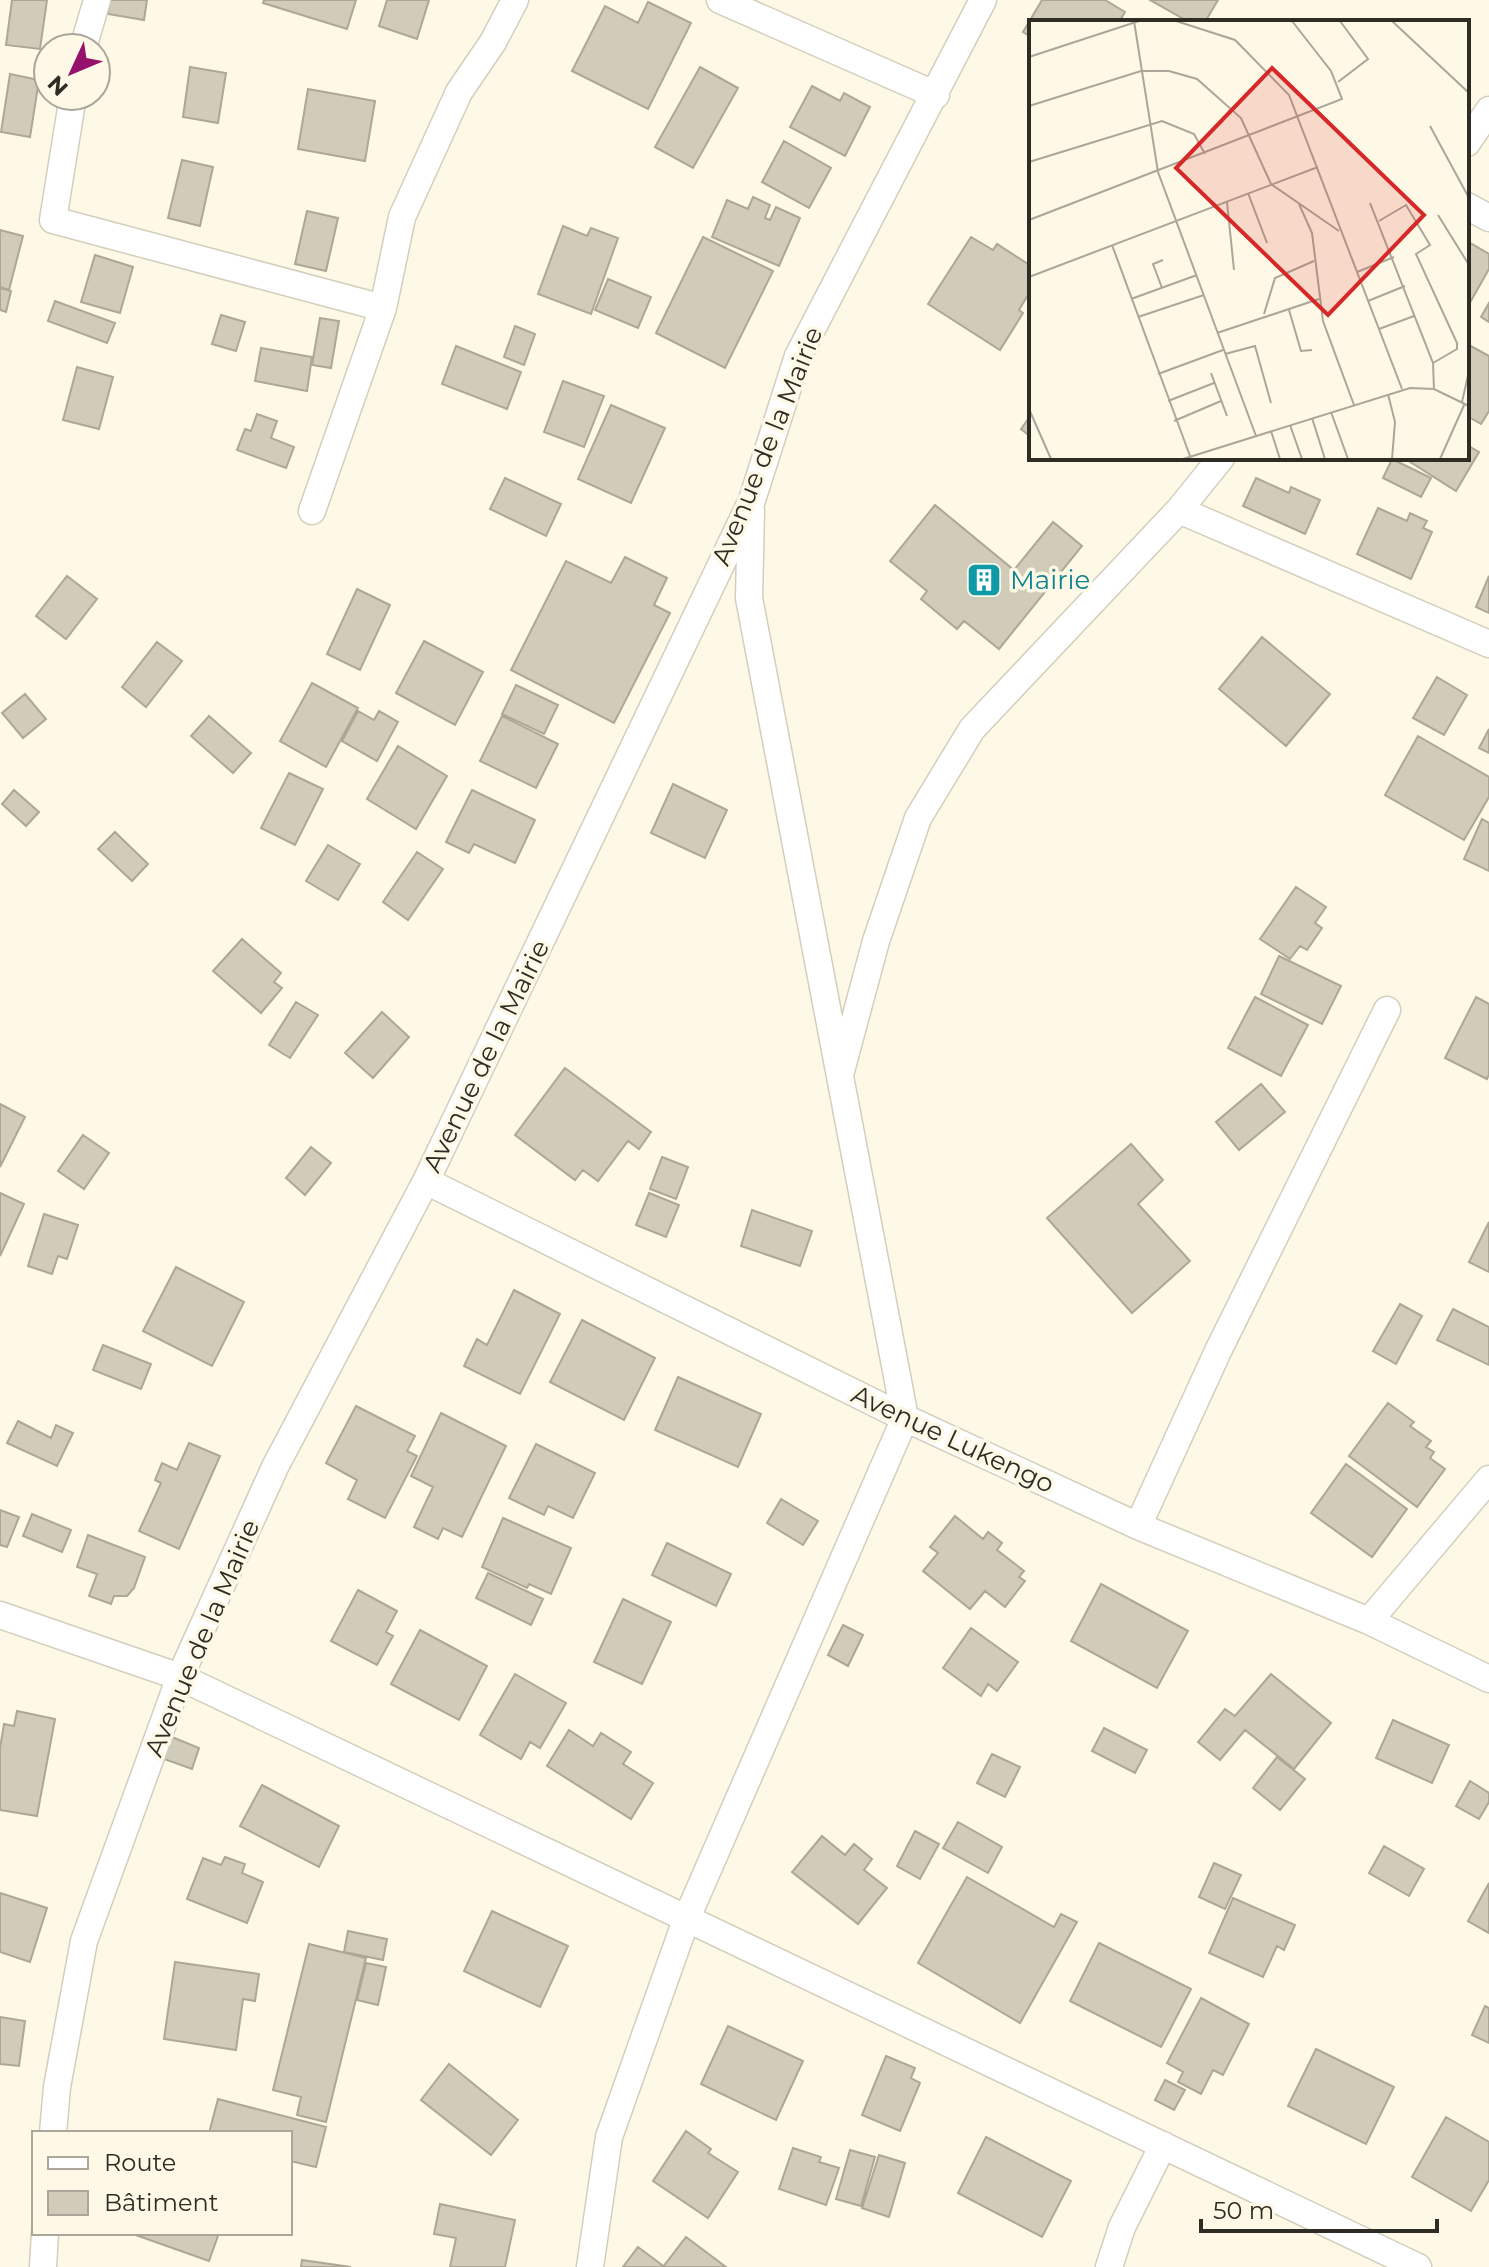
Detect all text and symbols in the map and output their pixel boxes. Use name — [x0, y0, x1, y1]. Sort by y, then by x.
inset map — [1029, 20, 1469, 460]
north arrow — [32, 32, 112, 112]
text: N — [42, 70, 74, 101]
street label: Avenue de la Mairie — [705, 322, 829, 570]
building icon: Mairie — [965, 561, 1003, 599]
place label: Mairie — [1010, 564, 1090, 596]
street label: Avenue de la Mairie — [416, 935, 556, 1177]
street label: Avenue Lukengo — [847, 1378, 1059, 1500]
street label: Avenue de la Mairie — [138, 1515, 266, 1761]
legend — [32, 2131, 292, 2235]
text: Route — [104, 2148, 176, 2177]
scale bar — [1201, 2183, 1437, 2233]
text: Bâtiment — [104, 2188, 219, 2217]
text: 50 m — [1213, 2196, 1274, 2225]

